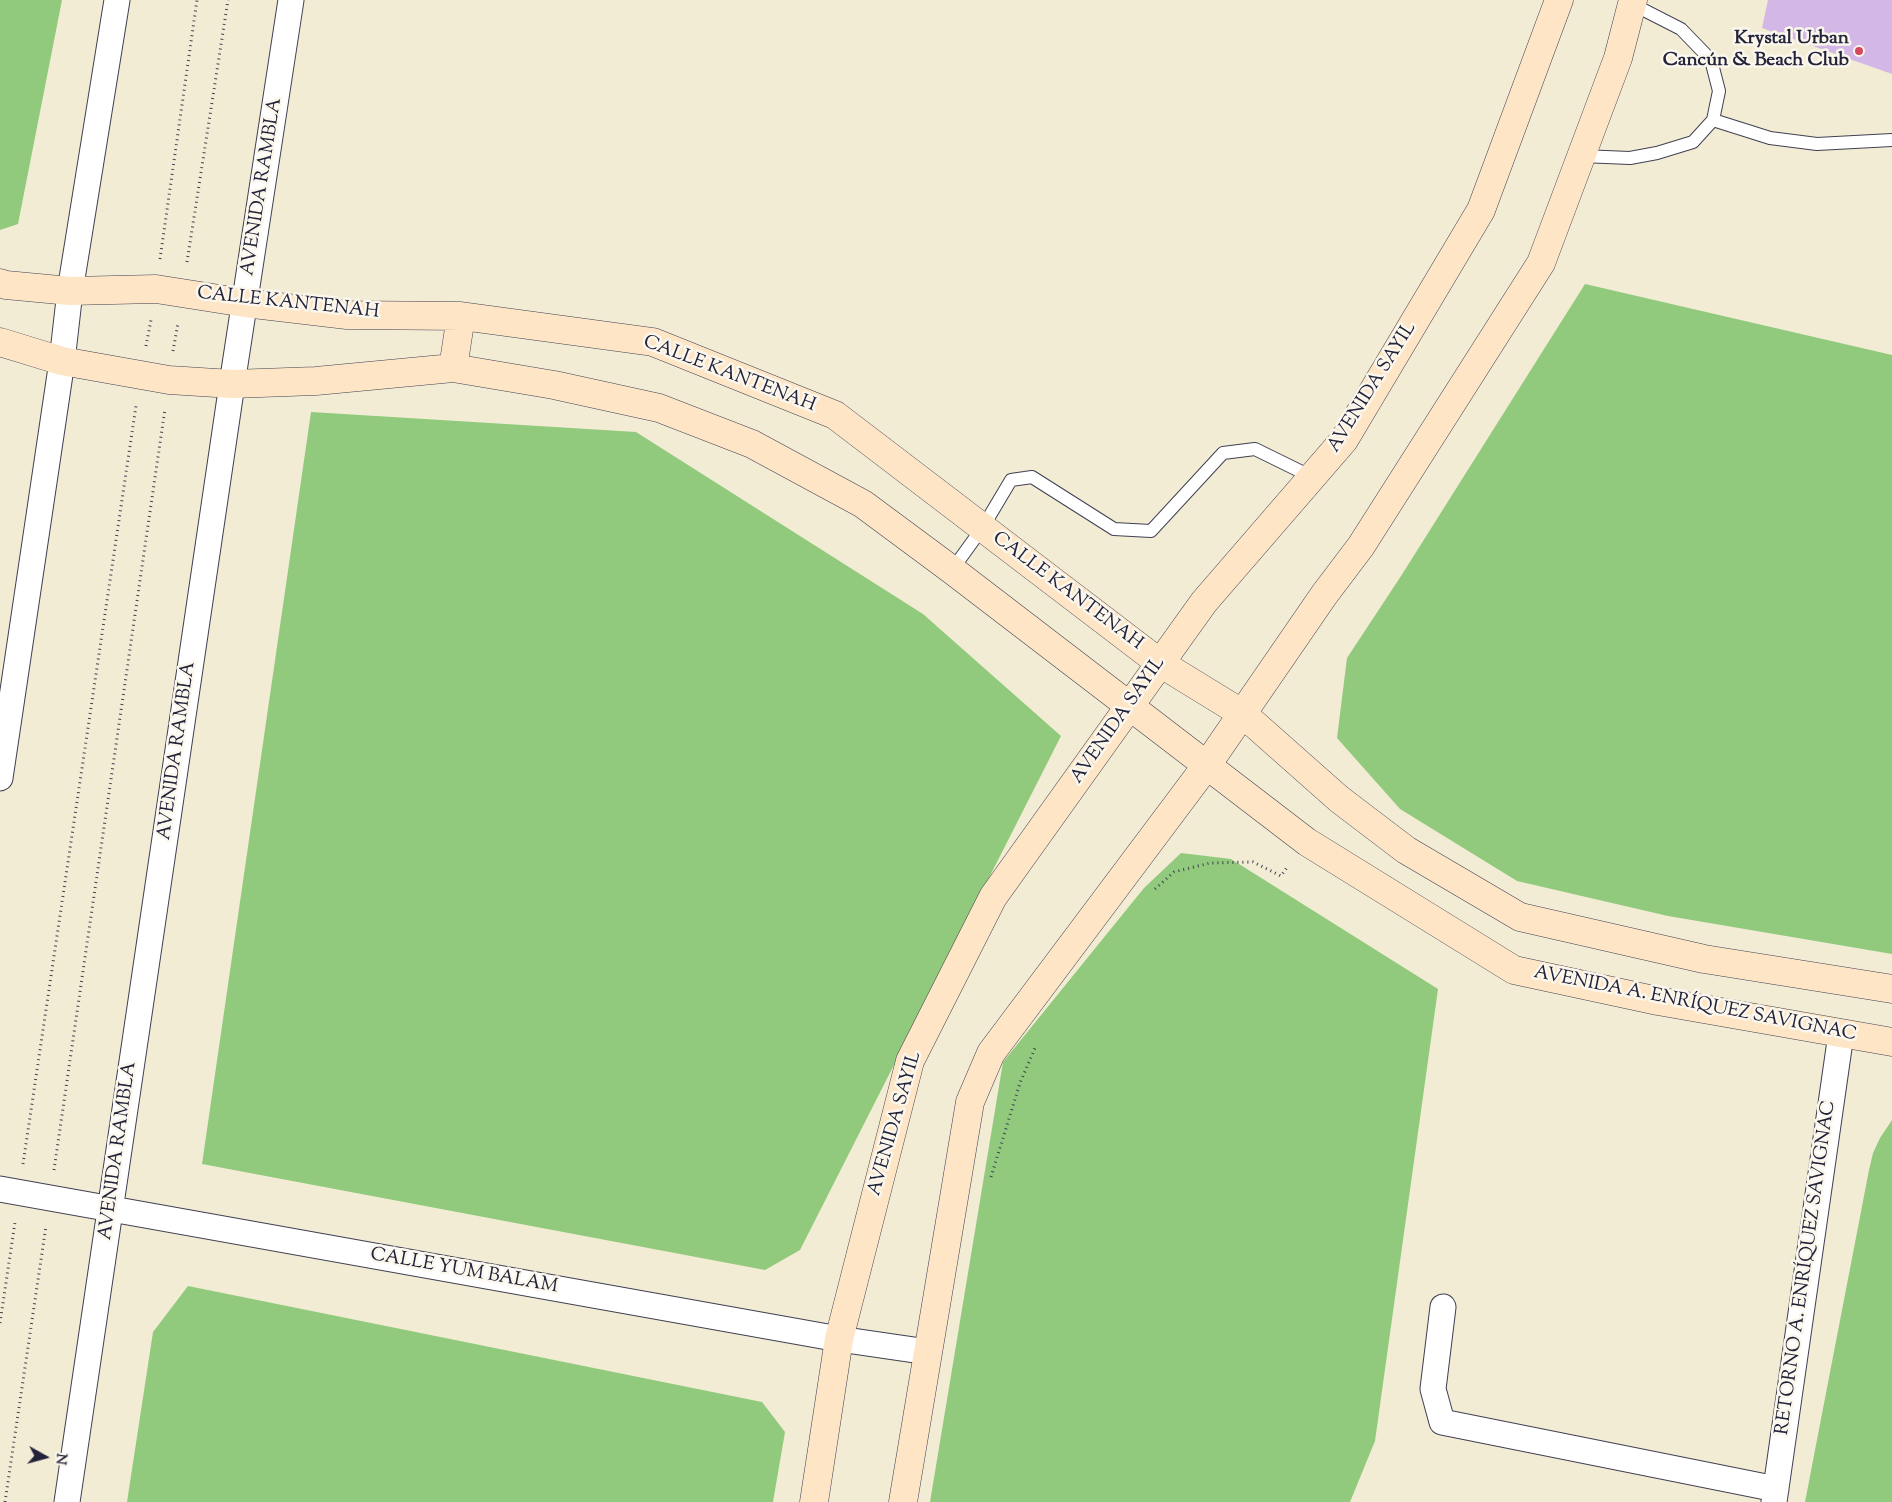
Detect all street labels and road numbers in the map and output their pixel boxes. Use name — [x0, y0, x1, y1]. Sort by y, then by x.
street label: AVENIDA RAMBLA — [238, 96, 288, 278]
street label: CALLE KANTENAH — [196, 283, 380, 325]
street label: AVENIDA SAYIL — [1324, 319, 1422, 457]
street label: CALLE KANTENAH — [640, 332, 818, 418]
street label: CALLE KANTENAH — [987, 528, 1147, 656]
street label: AVENIDA SAYIL — [1067, 653, 1171, 789]
street label: AVENIDA RAMBLA — [154, 660, 202, 842]
street label: AVENIDA A. ENRÍQUEZ SAVIGNAC — [1532, 962, 1858, 1048]
street label: AVENIDA SAYIL — [864, 1049, 928, 1199]
street label: AVENIDA RAMBLA — [95, 1060, 143, 1242]
street label: RETORNO A. ENRÍQUEZ SAVIGNAC — [1772, 1099, 1842, 1437]
street label: CALLE YUM BALAM — [368, 1244, 560, 1300]

